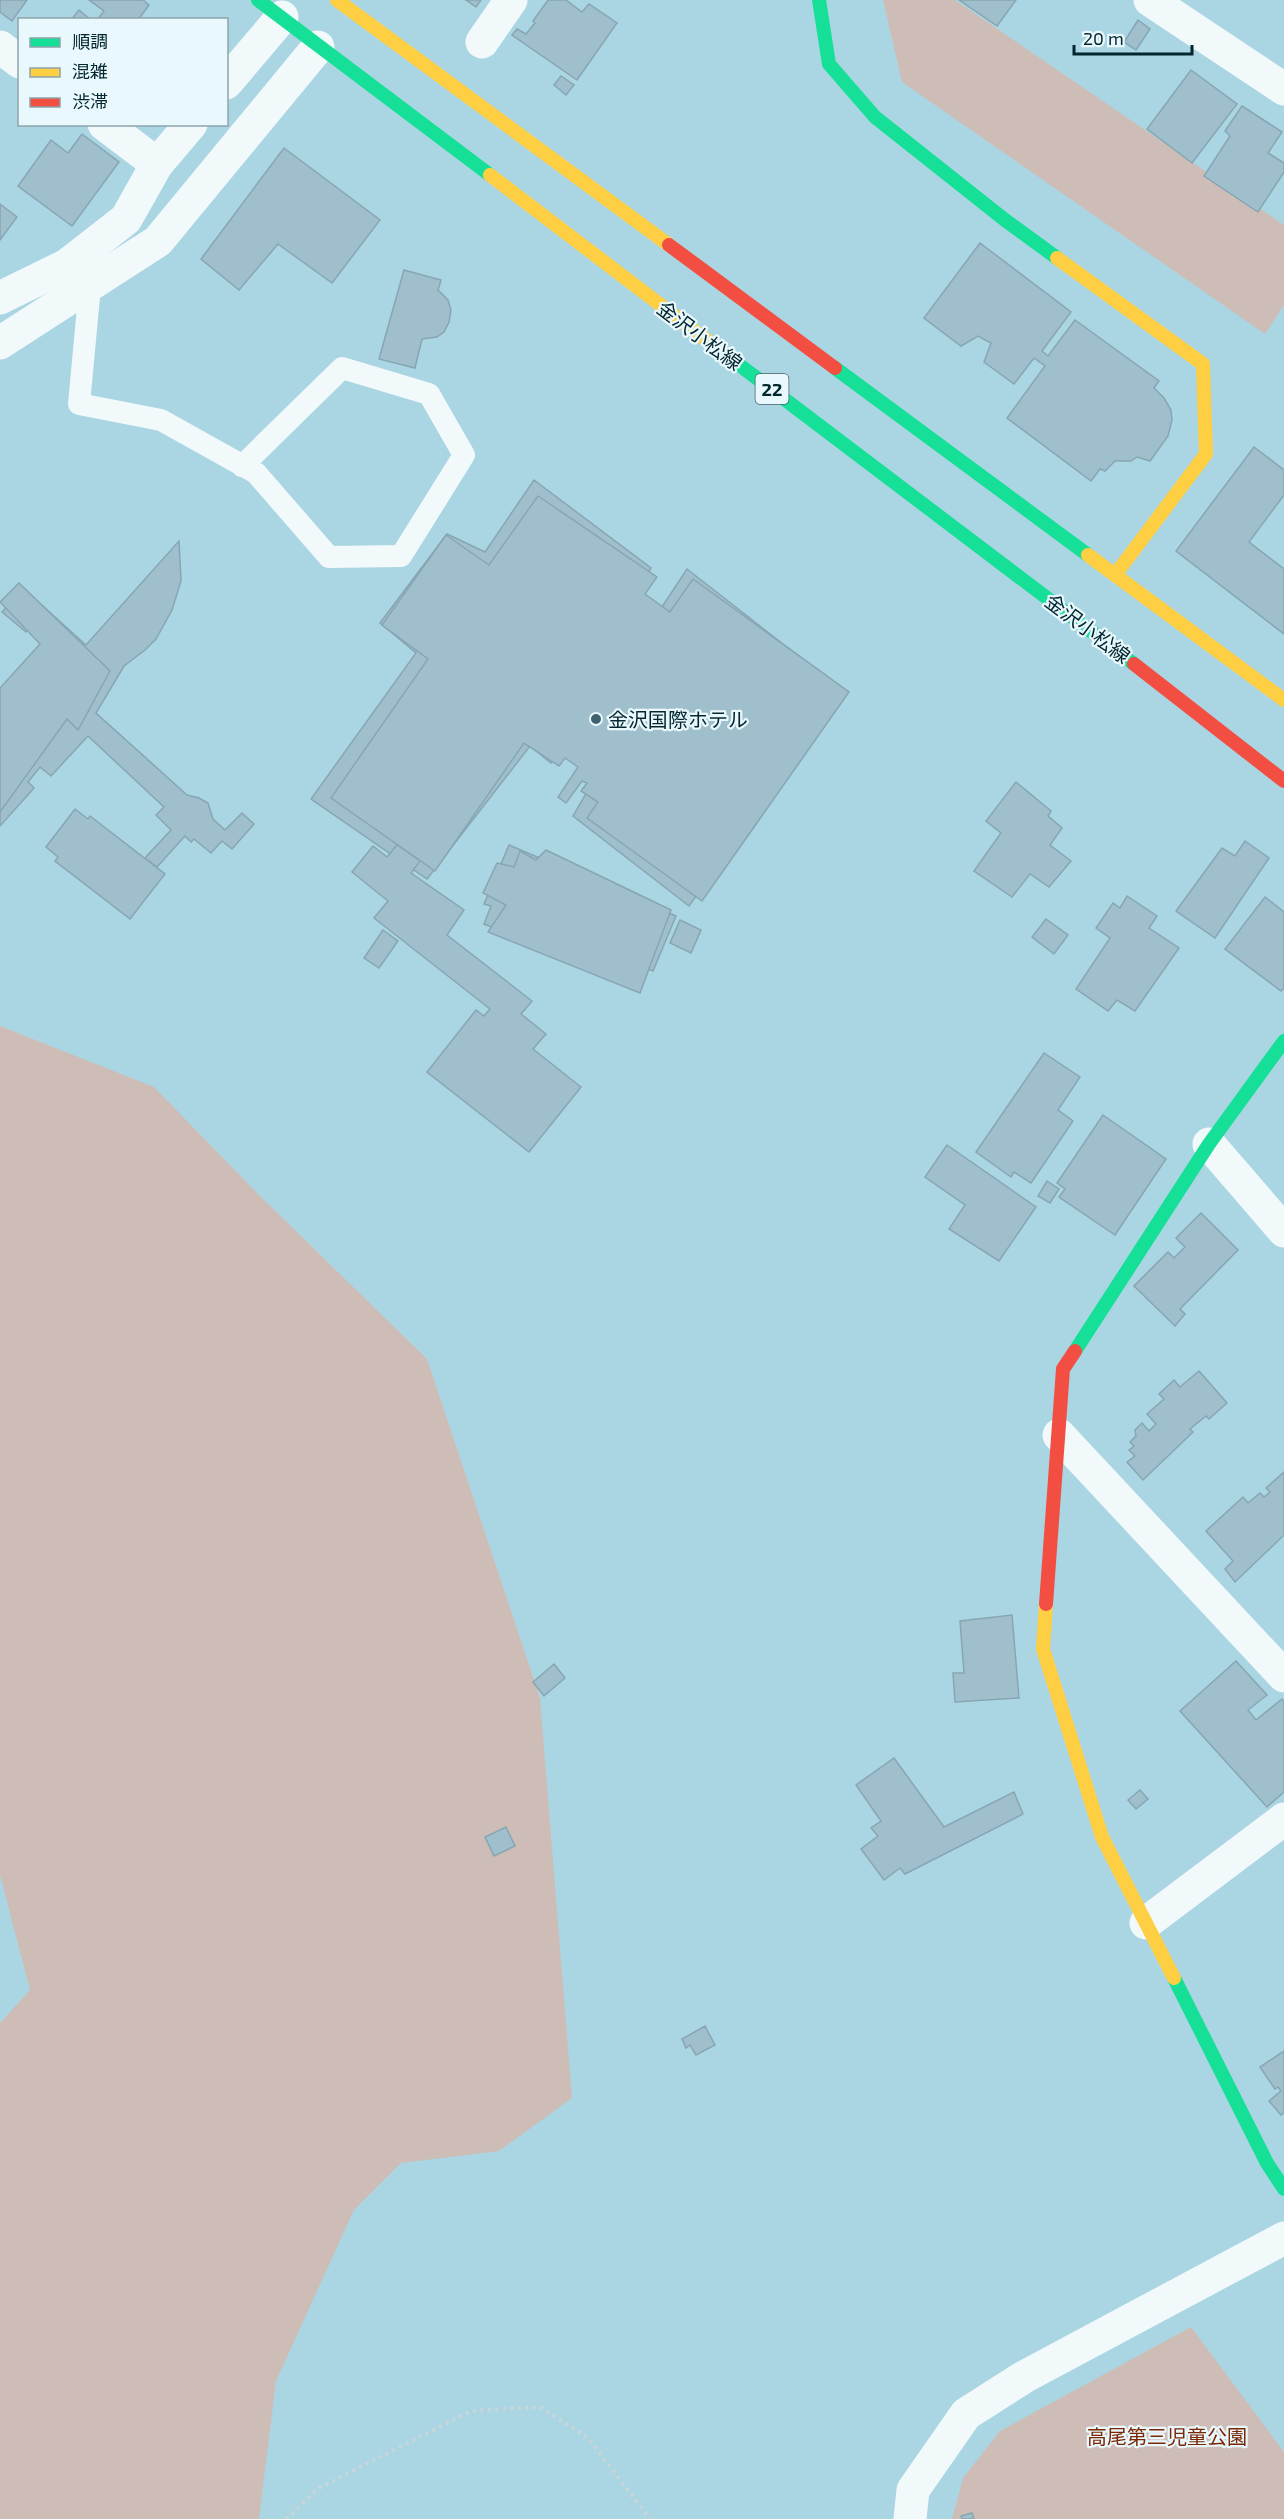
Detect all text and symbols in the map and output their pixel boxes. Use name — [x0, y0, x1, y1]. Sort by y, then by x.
legend — [18, 18, 228, 126]
scale bar — [1074, 18, 1192, 56]
text: 20 m — [1083, 27, 1124, 49]
text: 順調 — [72, 30, 108, 52]
text: 混雑 — [72, 60, 108, 82]
text: 渋滞 — [72, 90, 108, 112]
street label: 金沢小松線 — [653, 295, 747, 375]
road number: 22 — [756, 374, 788, 404]
street label: 金沢小松線 — [1041, 588, 1135, 668]
place label: 金沢国際ホテル — [608, 707, 748, 731]
marker: 金沢国際ホテル — [589, 712, 603, 726]
park label: 高尾第三児童公園 — [1087, 2424, 1247, 2448]

